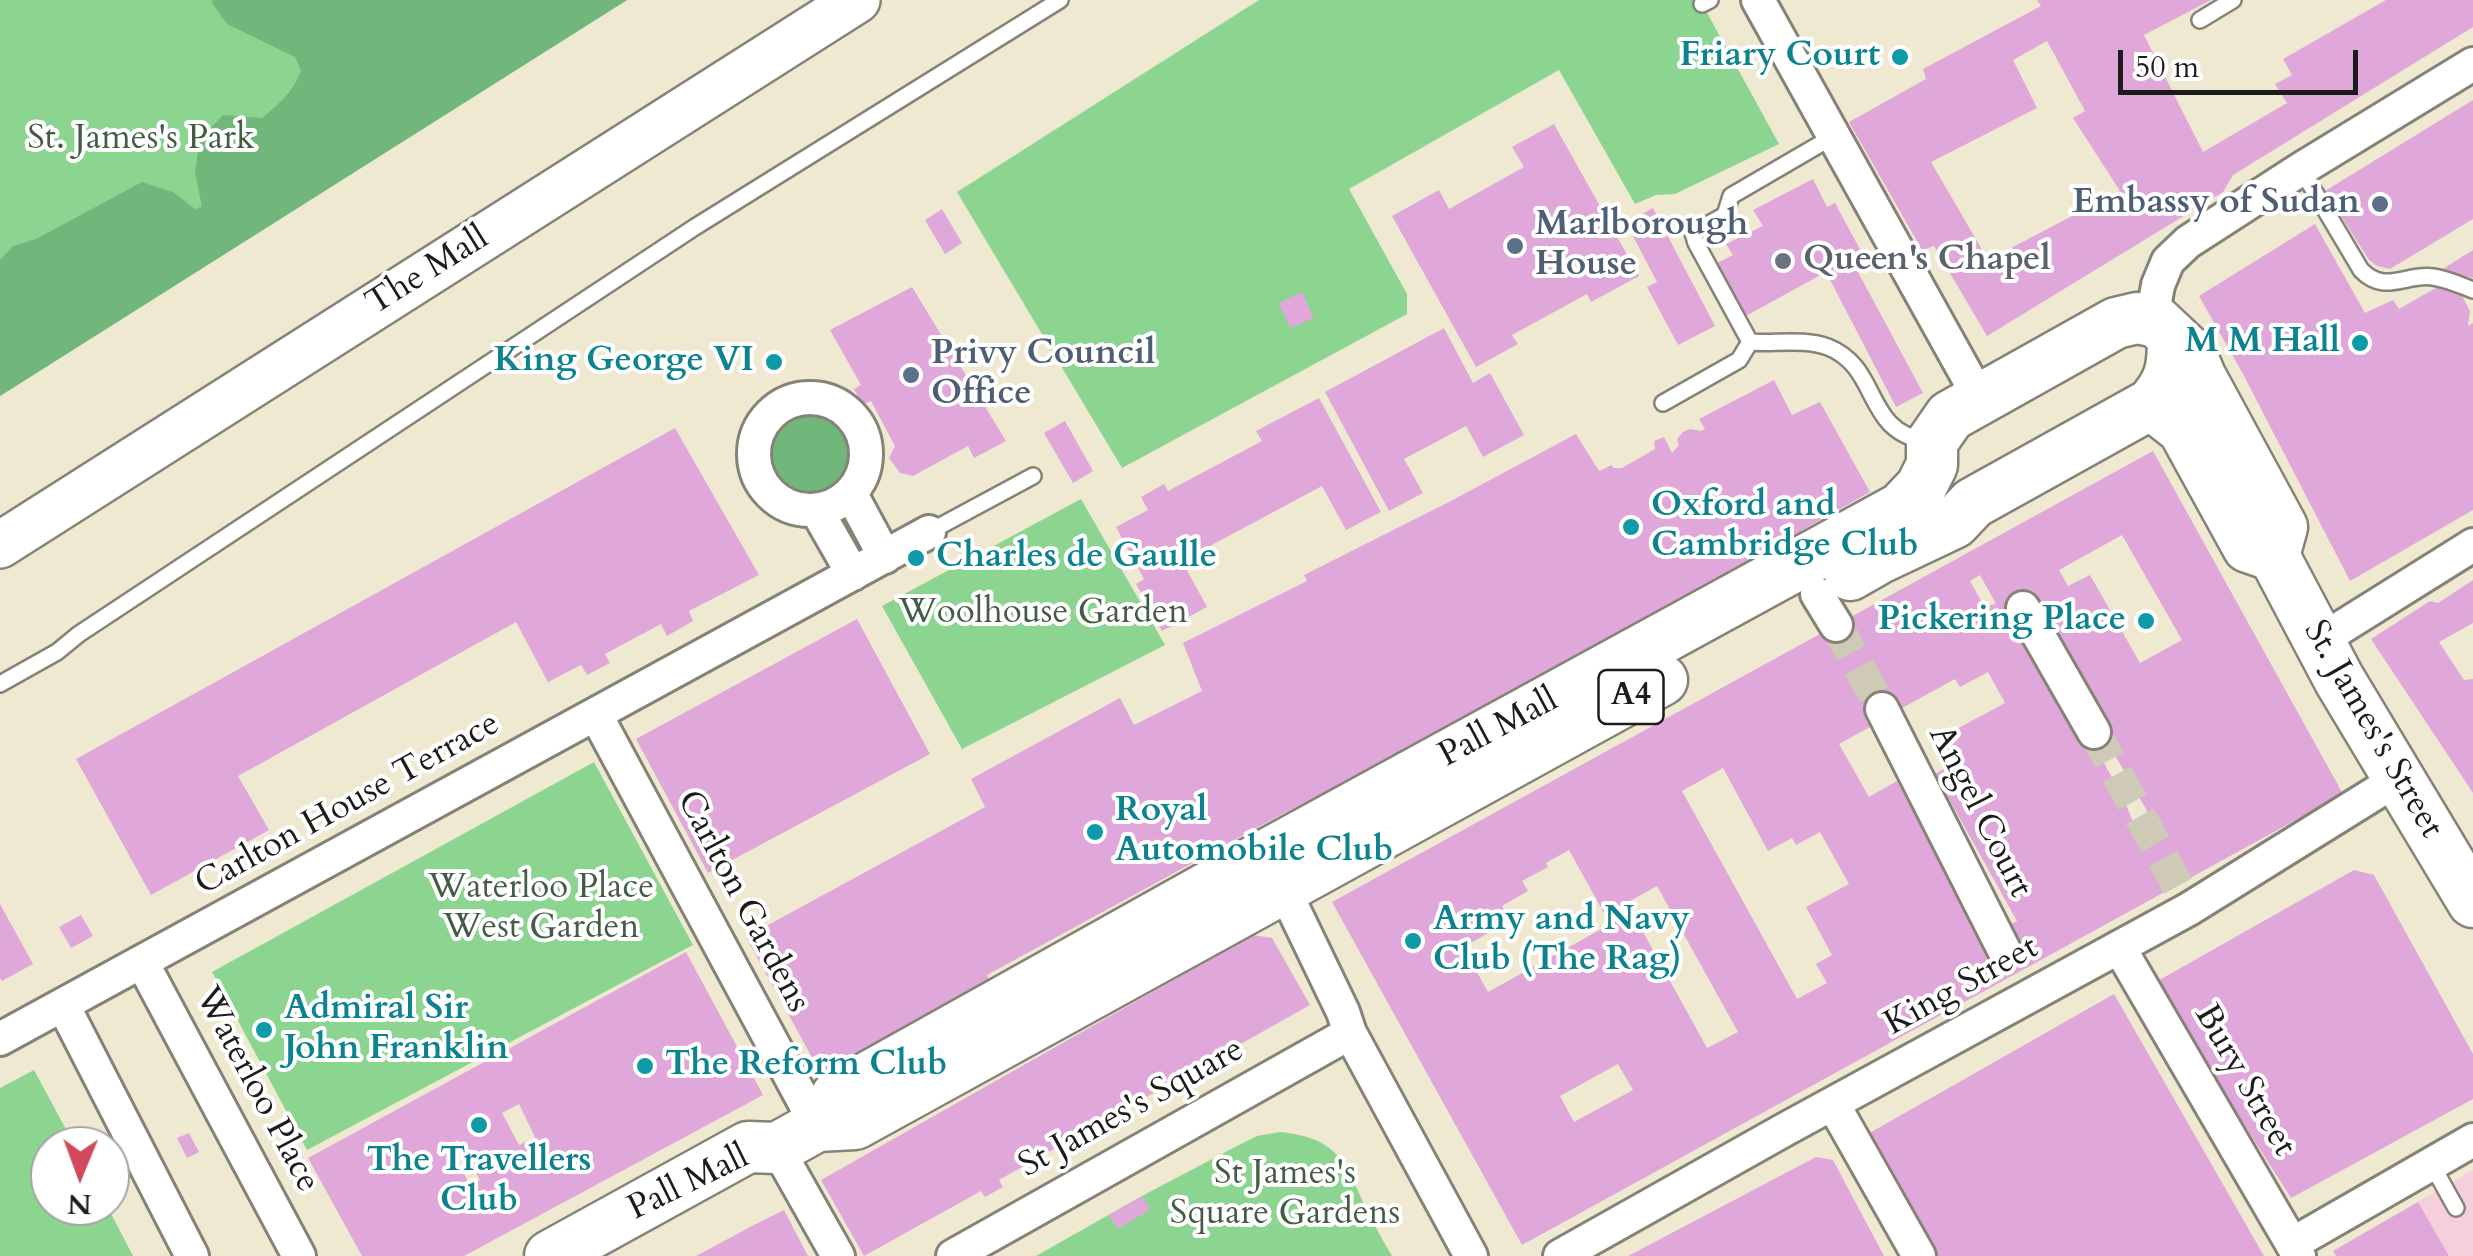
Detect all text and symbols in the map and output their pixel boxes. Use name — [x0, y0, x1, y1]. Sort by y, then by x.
scale bar — [2123, 30, 2363, 92]
place label: Friary Court — [1679, 36, 1880, 78]
marker: Friary Court — [1889, 46, 1911, 68]
text: 50 m — [2135, 47, 2199, 88]
park label: St. James's Park — [27, 119, 255, 161]
place label: Embassy of Sudan — [2072, 183, 2360, 225]
marker: Embassy of Sudan — [2369, 193, 2391, 215]
place label: Marlborough House — [1535, 205, 1748, 287]
street label: The Mall — [359, 218, 497, 326]
marker: Marlborough House — [1504, 235, 1526, 257]
place label: Queen's Chapel — [1803, 240, 2051, 282]
marker: Queen's Chapel — [1772, 250, 1794, 272]
place label: M M Hall — [2185, 322, 2340, 364]
marker: M M Hall — [2349, 332, 2371, 354]
place label: Privy Council Office — [931, 334, 1155, 416]
place label: King George VI — [494, 341, 754, 383]
marker: King George VI — [763, 351, 785, 373]
marker: Privy Council Office — [900, 364, 922, 386]
place label: Oxford and Cambridge Club — [1651, 486, 1919, 568]
marker: Oxford and Cambridge Club — [1620, 516, 1642, 538]
place label: Charles de Gaulle — [936, 537, 1217, 579]
marker: Charles de Gaulle — [905, 547, 927, 569]
park label: Woolhouse Garden — [898, 593, 1188, 635]
place label: Pickering Place — [1878, 600, 2126, 642]
marker: Pickering Place — [2135, 610, 2157, 632]
street label: St. James's Street — [2293, 614, 2451, 846]
road number: A4 — [1598, 670, 1664, 724]
street label: Pall Mall — [1432, 680, 1566, 778]
street label: Carlton House Terrace — [189, 704, 507, 906]
street label: Angel Court — [1918, 719, 2040, 905]
street label: Carlton Gardens — [666, 784, 818, 1020]
place label: Royal Automobile Club — [1115, 791, 1393, 873]
marker: Royal Automobile Club — [1084, 821, 1106, 843]
park label: Waterloo Place West Garden — [428, 868, 654, 950]
place label: Army and Navy Club (The Rag) — [1433, 900, 1690, 982]
street label: King Street — [1878, 928, 2046, 1046]
marker: Army and Navy Club (The Rag) — [1402, 930, 1424, 952]
street label: Waterloo Place — [184, 980, 328, 1200]
place label: Admiral Sir John Franklin — [284, 989, 509, 1071]
street label: Bury Street — [2184, 998, 2304, 1164]
marker: Admiral Sir John Franklin — [253, 1019, 275, 1041]
street label: St James's Square — [1012, 1030, 1252, 1188]
place label: The Reform Club — [665, 1045, 947, 1087]
marker: The Reform Club — [634, 1055, 656, 1077]
marker: The Travellers Club — [468, 1114, 490, 1136]
north arrow — [30, 1126, 130, 1226]
street label: Pall Mall — [622, 1137, 756, 1231]
place label: The Travellers Club — [367, 1141, 591, 1223]
park label: St James's Square Gardens — [1170, 1154, 1400, 1236]
text: N — [67, 1185, 92, 1223]

